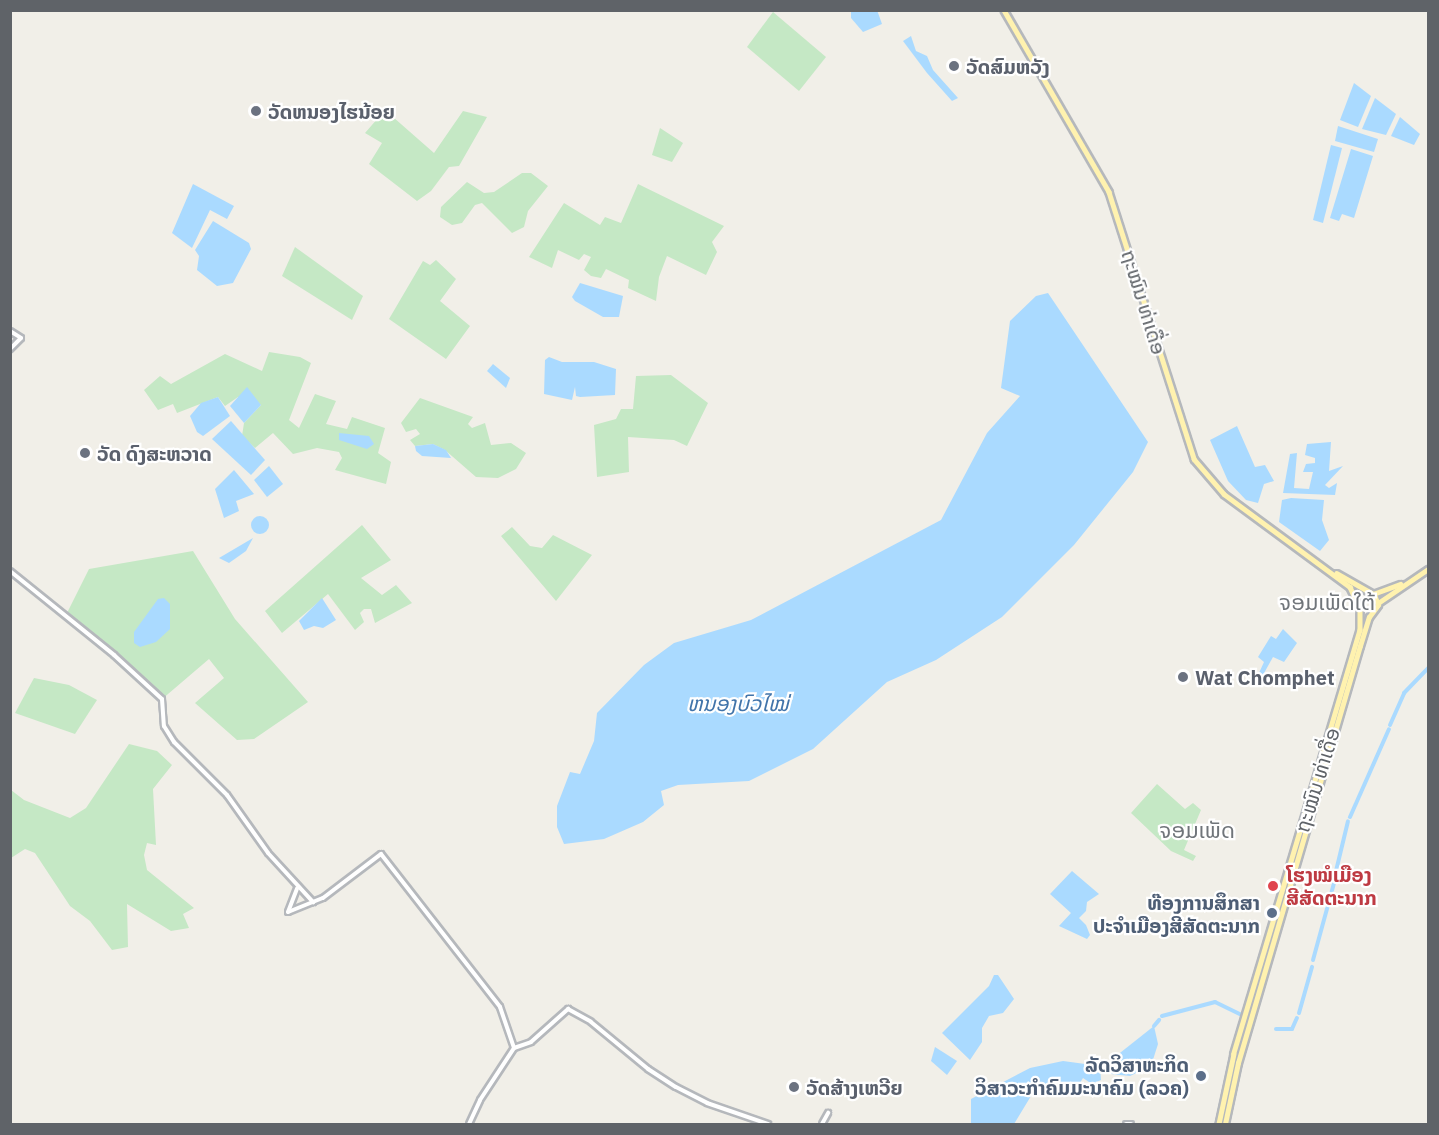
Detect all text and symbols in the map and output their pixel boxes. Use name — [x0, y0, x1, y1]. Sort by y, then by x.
place label: ວັດສົມຫວັງ — [966, 54, 1050, 78]
marker: ວັດສົມຫວັງ — [947, 59, 961, 73]
place label: ວັດຫນອງໄຮນ້ອຍ — [268, 99, 395, 123]
marker: ວັດຫນອງໄຮນ້ອຍ — [249, 104, 263, 118]
street label: ຖະໝົນ ທ່າເດື່ອ — [1117, 247, 1171, 357]
place label: ວັດ ດົງສະຫວາດ — [97, 441, 212, 465]
marker: ວັດ ດົງສະຫວາດ — [78, 446, 92, 460]
district label: ຈອມເພັດໃຕ້ — [1279, 589, 1375, 615]
place label: Wat Chomphet — [1195, 665, 1335, 689]
marker: Wat Chomphet — [1176, 670, 1190, 684]
water label: ຫນອງບົວໄໝ່ — [687, 690, 789, 716]
street label: ຖະໝົນ ທ່າເດື່ອ — [1290, 725, 1344, 835]
district label: ຈອມເພັດ — [1159, 817, 1235, 843]
place label: ໂຮງໝໍເມືອງ ສີສັດຕະນາກ — [1286, 862, 1377, 909]
marker: ໂຮງໝໍເມືອງ ສີສັດຕະນາກ — [1264, 877, 1282, 895]
place label: ທ໊ອງການສຶກສາ ປະຈໍາເມືອງສີສັດຕະນາກ — [1093, 890, 1260, 937]
marker: ທ໊ອງການສຶກສາ ປະຈໍາເມືອງສີສັດຕະນາກ — [1265, 906, 1279, 920]
place label: ລັດວິສາຫະກິດ ວິສາວະກຳຄົມມະນາຄົມ (ລວຄ) — [975, 1052, 1189, 1099]
marker: ລັດວິສາຫະກິດ ວິສາວະກຳຄົມມະນາຄົມ (ລວຄ) — [1194, 1069, 1208, 1083]
place label: ວັດສ້າງເຫວີຍ — [806, 1075, 903, 1099]
marker: ວັດສ້າງເຫວີຍ — [787, 1080, 801, 1094]

